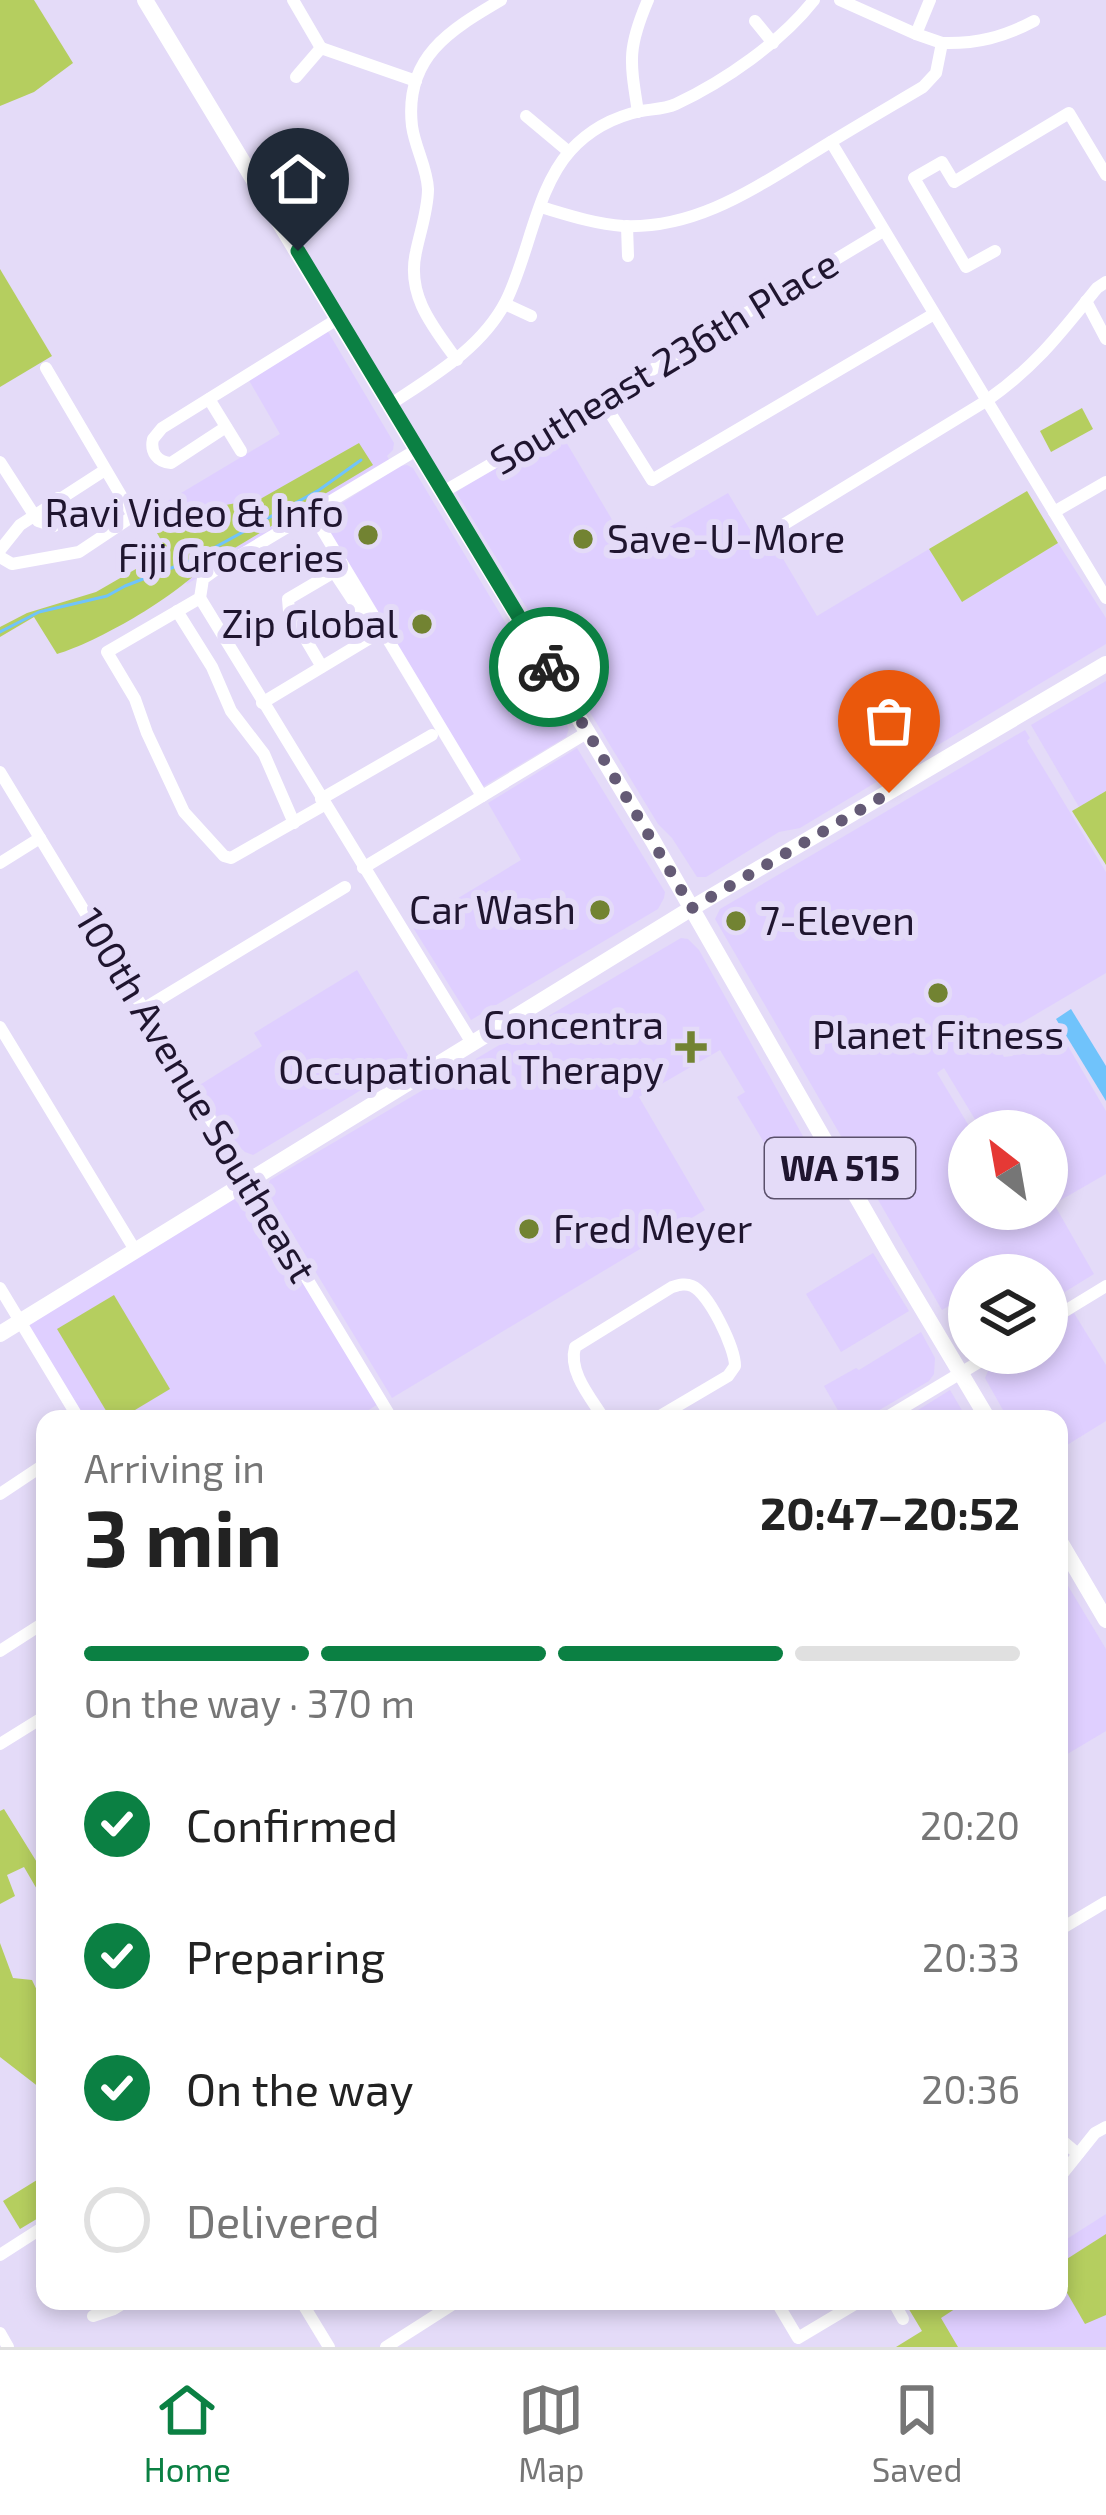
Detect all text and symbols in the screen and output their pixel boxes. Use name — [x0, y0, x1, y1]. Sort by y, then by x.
pin — [247, 128, 349, 251]
icon: home — [265, 146, 331, 212]
street label: Southeast 236th Place — [481, 238, 846, 483]
place label: Ravi Video & Info Fiji Groceries — [44, 488, 344, 580]
place label: Save-U-More — [607, 514, 845, 561]
marker: Ravi Video & Info Fiji Groceries — [355, 522, 381, 548]
marker: Save-U-More — [570, 526, 596, 552]
place label: Zip Global — [221, 599, 398, 646]
courier — [489, 607, 609, 727]
marker: Zip Global — [409, 611, 435, 637]
icon: bike — [516, 634, 582, 700]
pin — [838, 670, 940, 793]
icon: bag — [856, 688, 922, 754]
place label: Car Wash — [409, 885, 576, 932]
place label: 7-Eleven — [760, 896, 915, 943]
marker: Car Wash — [587, 897, 613, 923]
street label: 100th Avenue Southeast — [67, 899, 328, 1290]
marker: 7-Eleven — [723, 908, 749, 934]
marker: Planet Fitness — [925, 980, 951, 1006]
place label: Concentra Occupational Therapy — [278, 1000, 664, 1092]
place label: Planet Fitness — [812, 1010, 1064, 1057]
marker: Concentra Occupational Therapy — [675, 1031, 707, 1063]
north arrow — [948, 1110, 1068, 1230]
map controls — [948, 1110, 1068, 1374]
road number: WA 515 — [765, 1138, 915, 1198]
place label: Fred Meyer — [553, 1204, 753, 1251]
marker: Fred Meyer — [516, 1216, 542, 1242]
button: layers — [948, 1254, 1068, 1374]
text: Arriving in — [84, 1444, 265, 1491]
text: 20:47–20:52 — [760, 1485, 1020, 1539]
text: 3 min — [84, 1489, 282, 1583]
text: On the way · 370 m — [84, 1679, 415, 1726]
icon: check — [84, 1791, 150, 1857]
text: Confirmed — [186, 1797, 398, 1851]
text: 20:20 — [920, 1801, 1020, 1848]
icon: check — [84, 1923, 150, 1989]
text: Preparing — [186, 1929, 385, 1983]
text: 20:33 — [922, 1933, 1020, 1980]
icon: check — [84, 2055, 150, 2121]
text: On the way — [186, 2061, 413, 2115]
text: 20:36 — [921, 2065, 1020, 2112]
text: Delivered — [186, 2193, 380, 2247]
tab: Home — [144, 2377, 231, 2489]
tab: Map — [518, 2377, 585, 2489]
tab: Saved — [872, 2377, 962, 2489]

